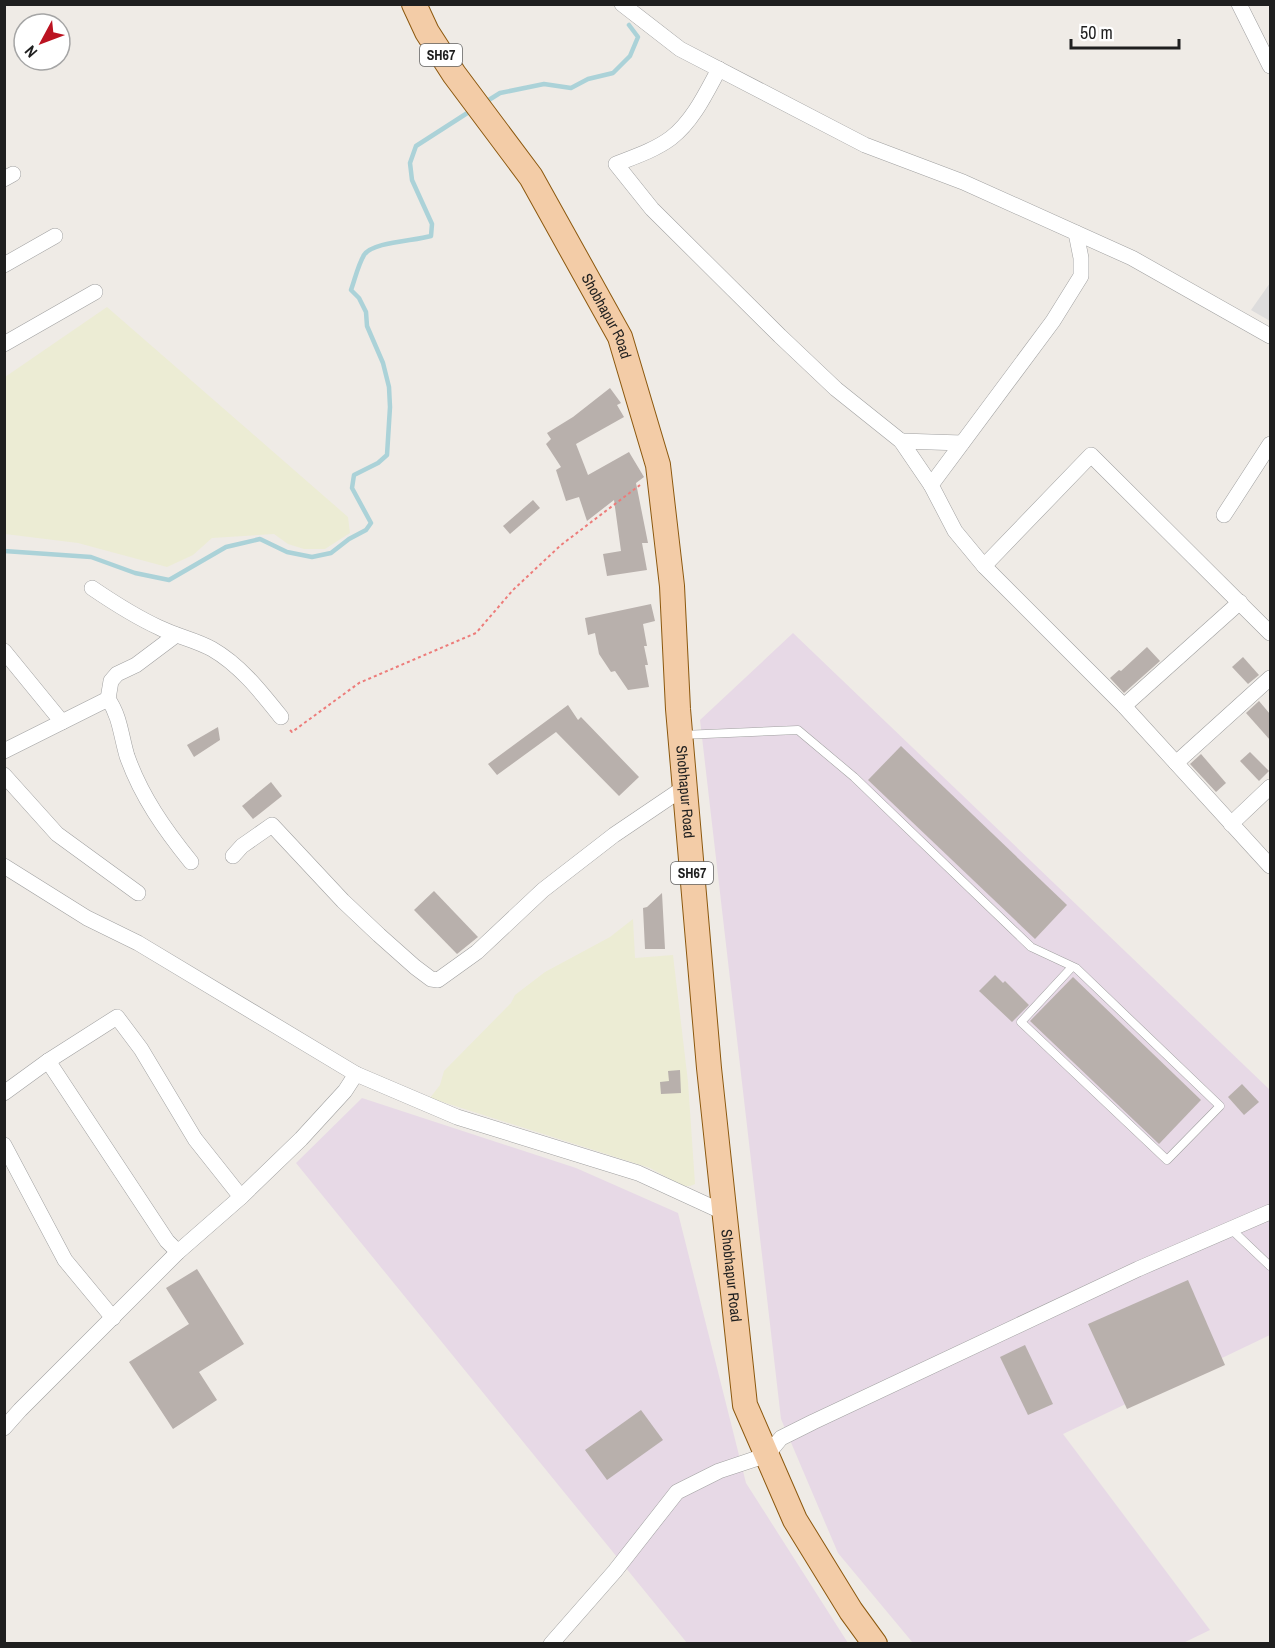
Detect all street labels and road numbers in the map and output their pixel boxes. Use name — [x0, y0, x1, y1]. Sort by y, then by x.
road number: SH67 — [420, 44, 462, 66]
street label: Shobhapur Road — [577, 270, 637, 361]
street label: Shobhapur Road — [671, 744, 700, 839]
road number: SH67 — [671, 862, 713, 884]
street label: Shobhapur Road — [716, 1228, 747, 1323]

